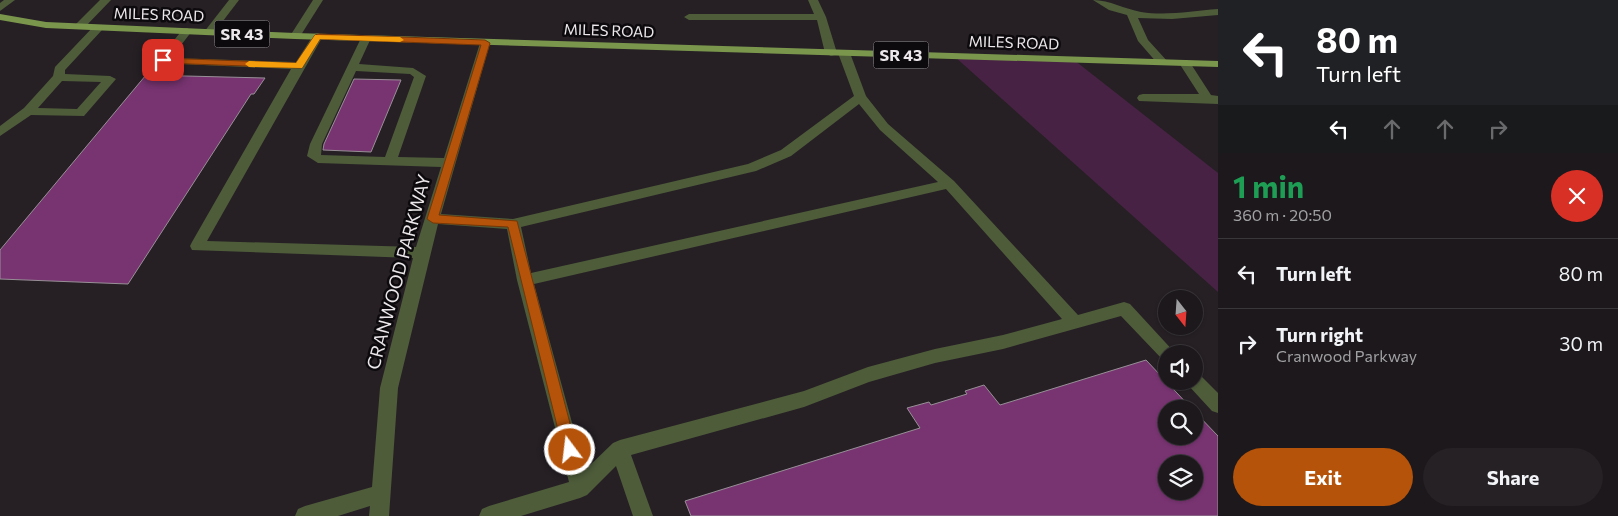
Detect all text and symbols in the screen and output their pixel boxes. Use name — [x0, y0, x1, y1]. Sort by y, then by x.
street label: MILES ROAD — [113, 3, 205, 25]
text: 80 m — [1316, 17, 1398, 60]
street label: MILES ROAD — [563, 19, 655, 41]
road number: SR 43 — [214, 20, 270, 48]
icon: left — [1233, 20, 1298, 85]
street label: MILES ROAD — [968, 31, 1060, 53]
pin — [142, 39, 184, 81]
road number: SR 43 — [874, 42, 928, 68]
icon: arrive — [149, 46, 177, 74]
text: Turn left — [1316, 60, 1401, 87]
icon: left — [1325, 115, 1353, 143]
icon: ahead — [1378, 115, 1406, 143]
icon: ahead — [1431, 115, 1459, 143]
icon: right — [1484, 115, 1512, 143]
text: 1 min — [1233, 167, 1304, 204]
button: close — [1551, 170, 1603, 222]
street label: CRANWOOD PARKWAY — [361, 172, 435, 372]
text: 360 m · 20:50 — [1233, 205, 1332, 224]
icon: left — [1233, 260, 1261, 288]
text: Turn left — [1276, 262, 1351, 285]
text: 80 m — [1559, 262, 1603, 285]
north arrow — [1158, 290, 1202, 335]
map controls — [1158, 290, 1203, 500]
text: Turn right — [1276, 323, 1363, 346]
icon: right — [1233, 330, 1261, 358]
text: 30 m — [1560, 332, 1603, 355]
button: sound — [1158, 345, 1203, 390]
text: Cranwood Parkway — [1276, 346, 1417, 365]
button: search — [1158, 400, 1203, 445]
position arrow — [543, 423, 595, 475]
button: Exit — [1233, 448, 1413, 506]
button: Share — [1423, 448, 1603, 506]
button: layers — [1158, 455, 1203, 500]

